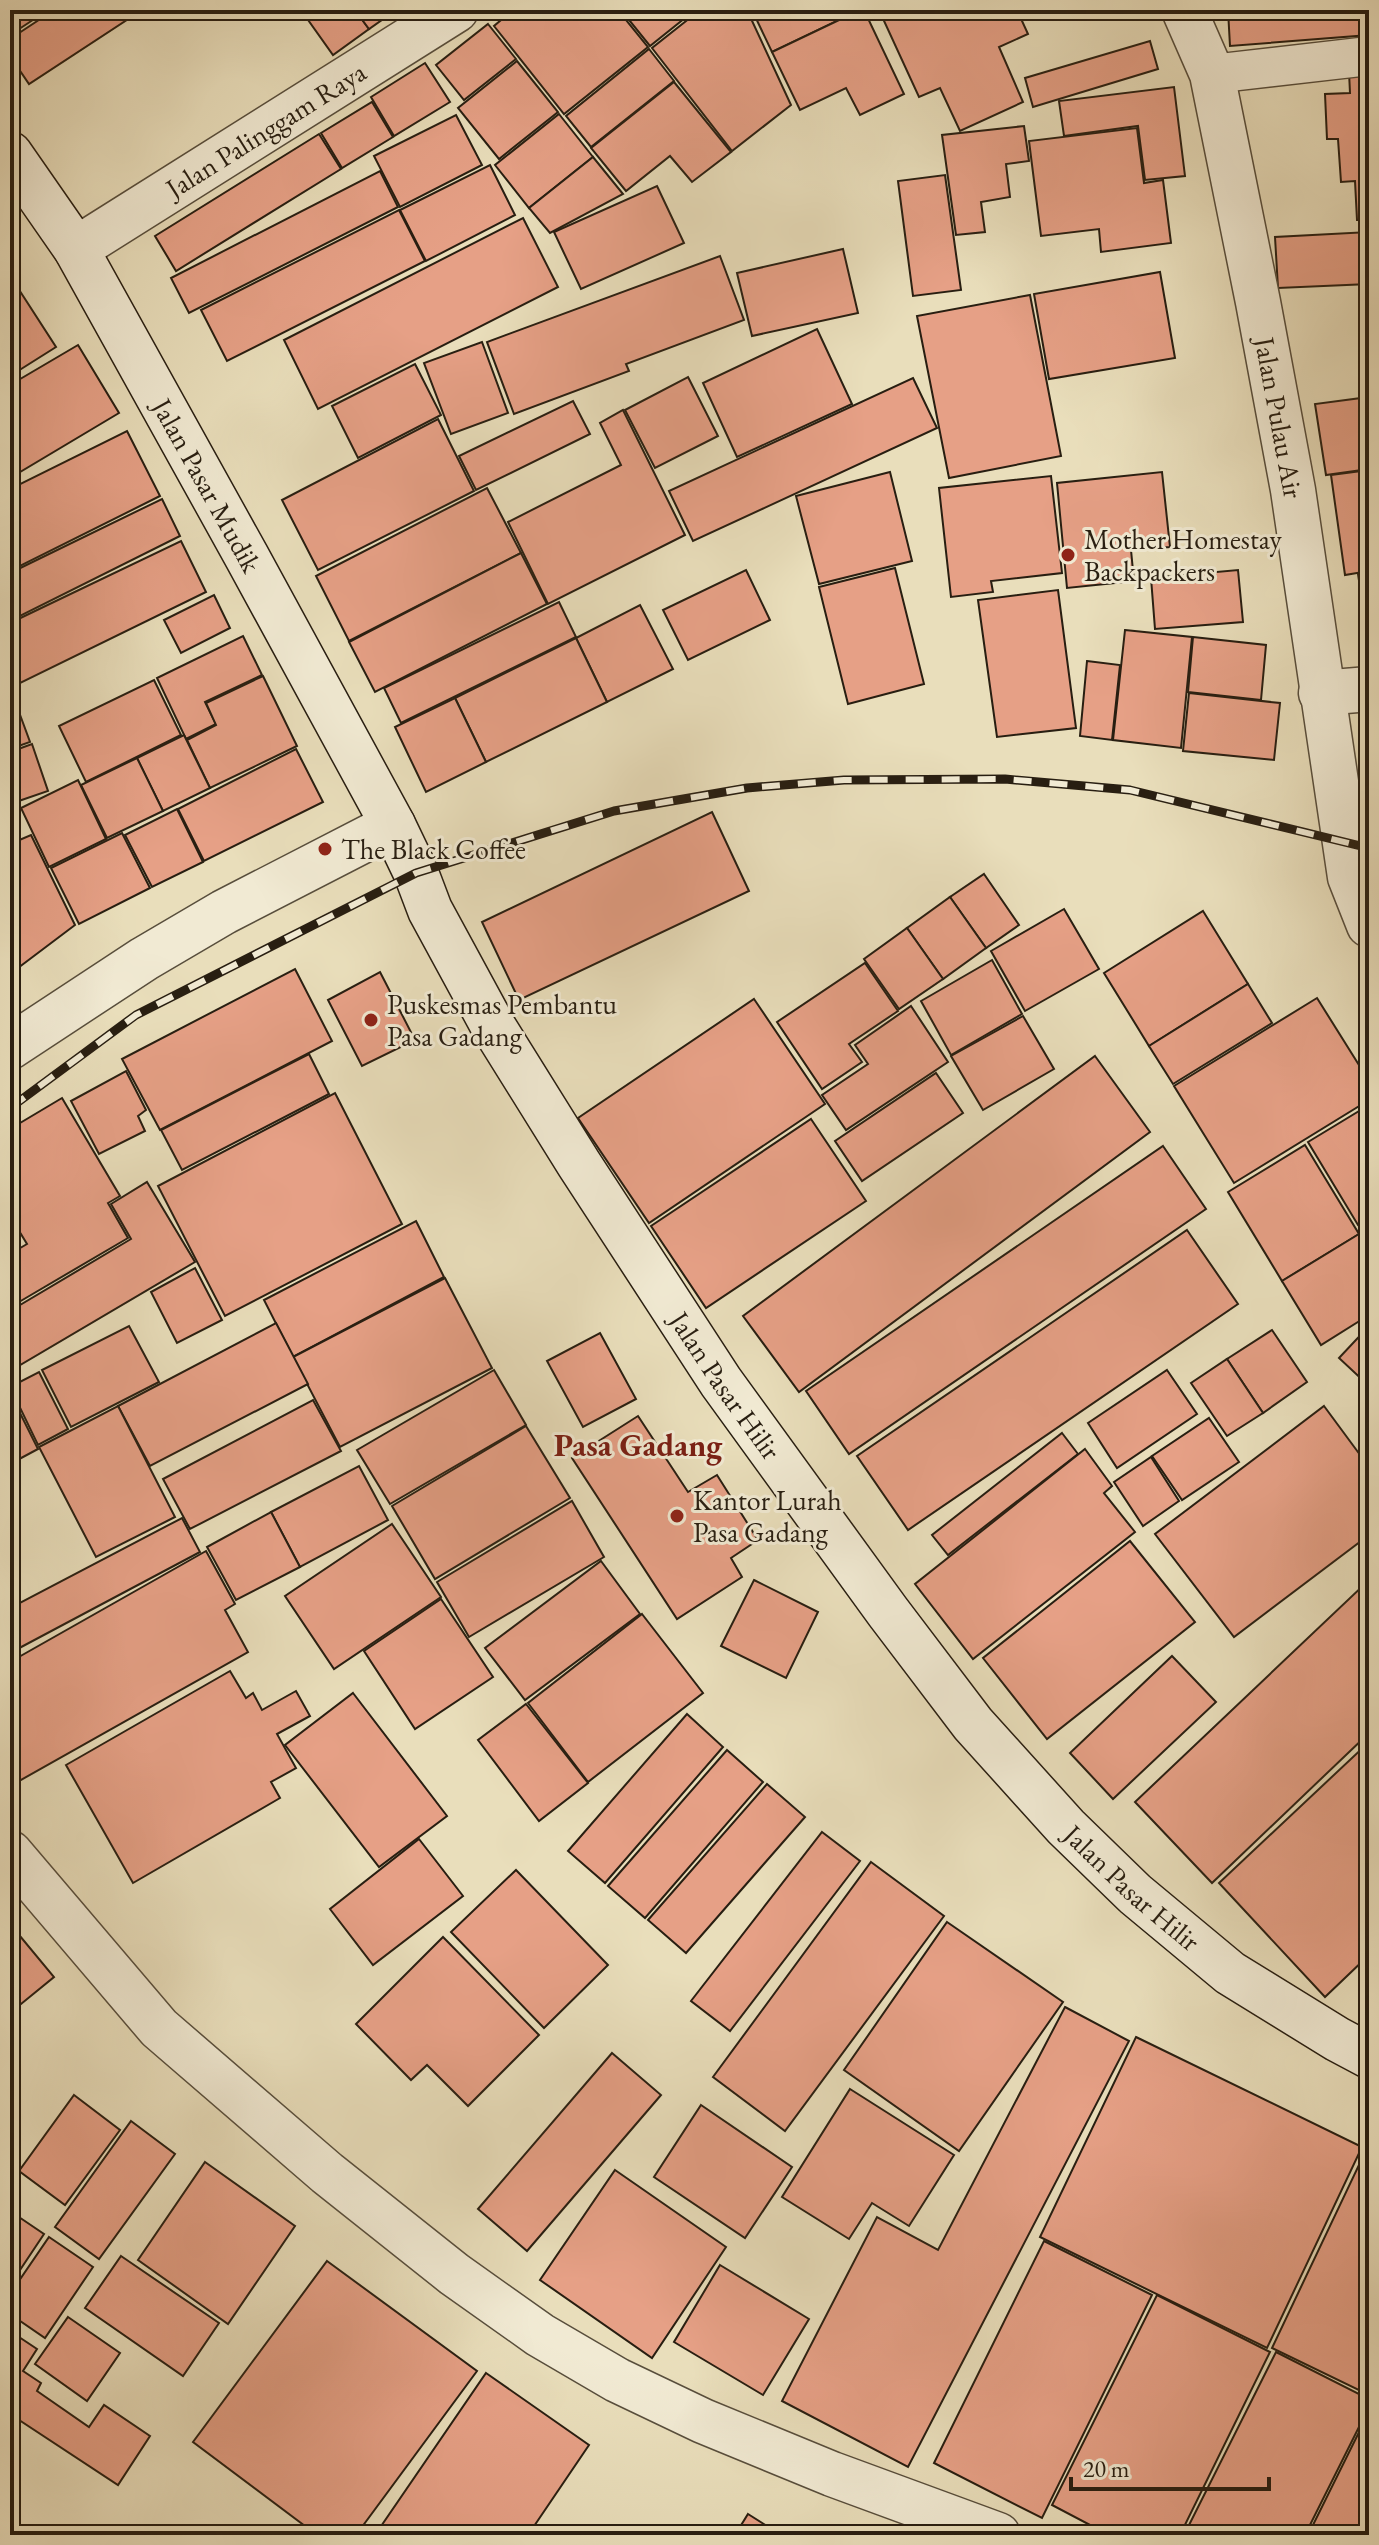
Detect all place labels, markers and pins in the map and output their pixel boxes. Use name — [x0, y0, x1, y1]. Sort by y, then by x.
place label: Mother Homestay Backpackers — [1084, 521, 1283, 589]
marker: Mother Homestay Backpackers — [1059, 546, 1077, 564]
place label: The Black Coffee — [341, 831, 526, 867]
marker: The Black Coffee — [316, 840, 334, 858]
place label: Puskesmas Pembantu Pasa Gadang — [387, 986, 617, 1054]
marker: Puskesmas Pembantu Pasa Gadang — [362, 1011, 380, 1029]
place label: Kantor Lurah Pasa Gadang — [693, 1482, 842, 1550]
marker: Kantor Lurah Pasa Gadang — [668, 1507, 686, 1525]

